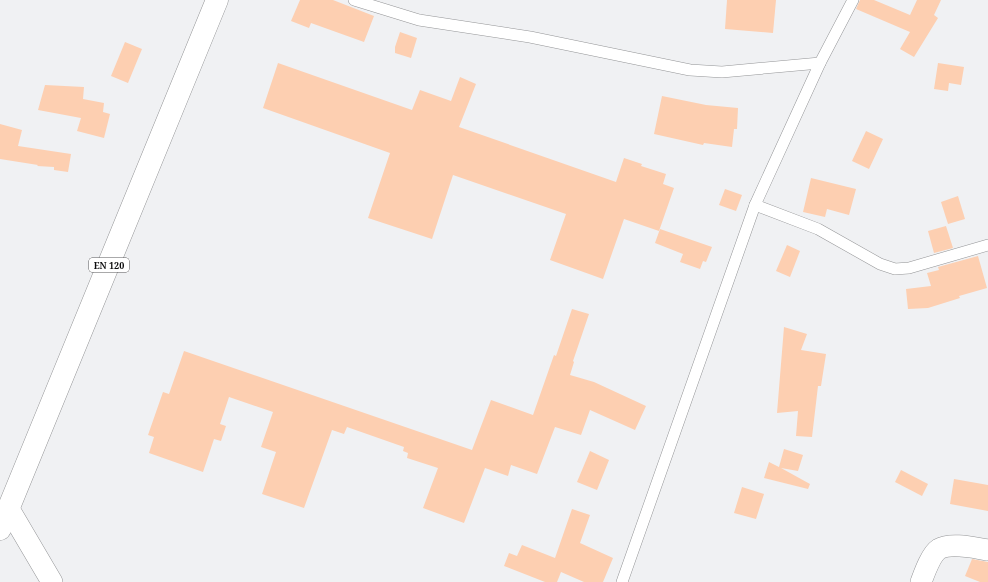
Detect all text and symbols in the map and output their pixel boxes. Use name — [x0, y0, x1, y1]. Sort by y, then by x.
road number: EN 120 — [89, 258, 129, 272]

